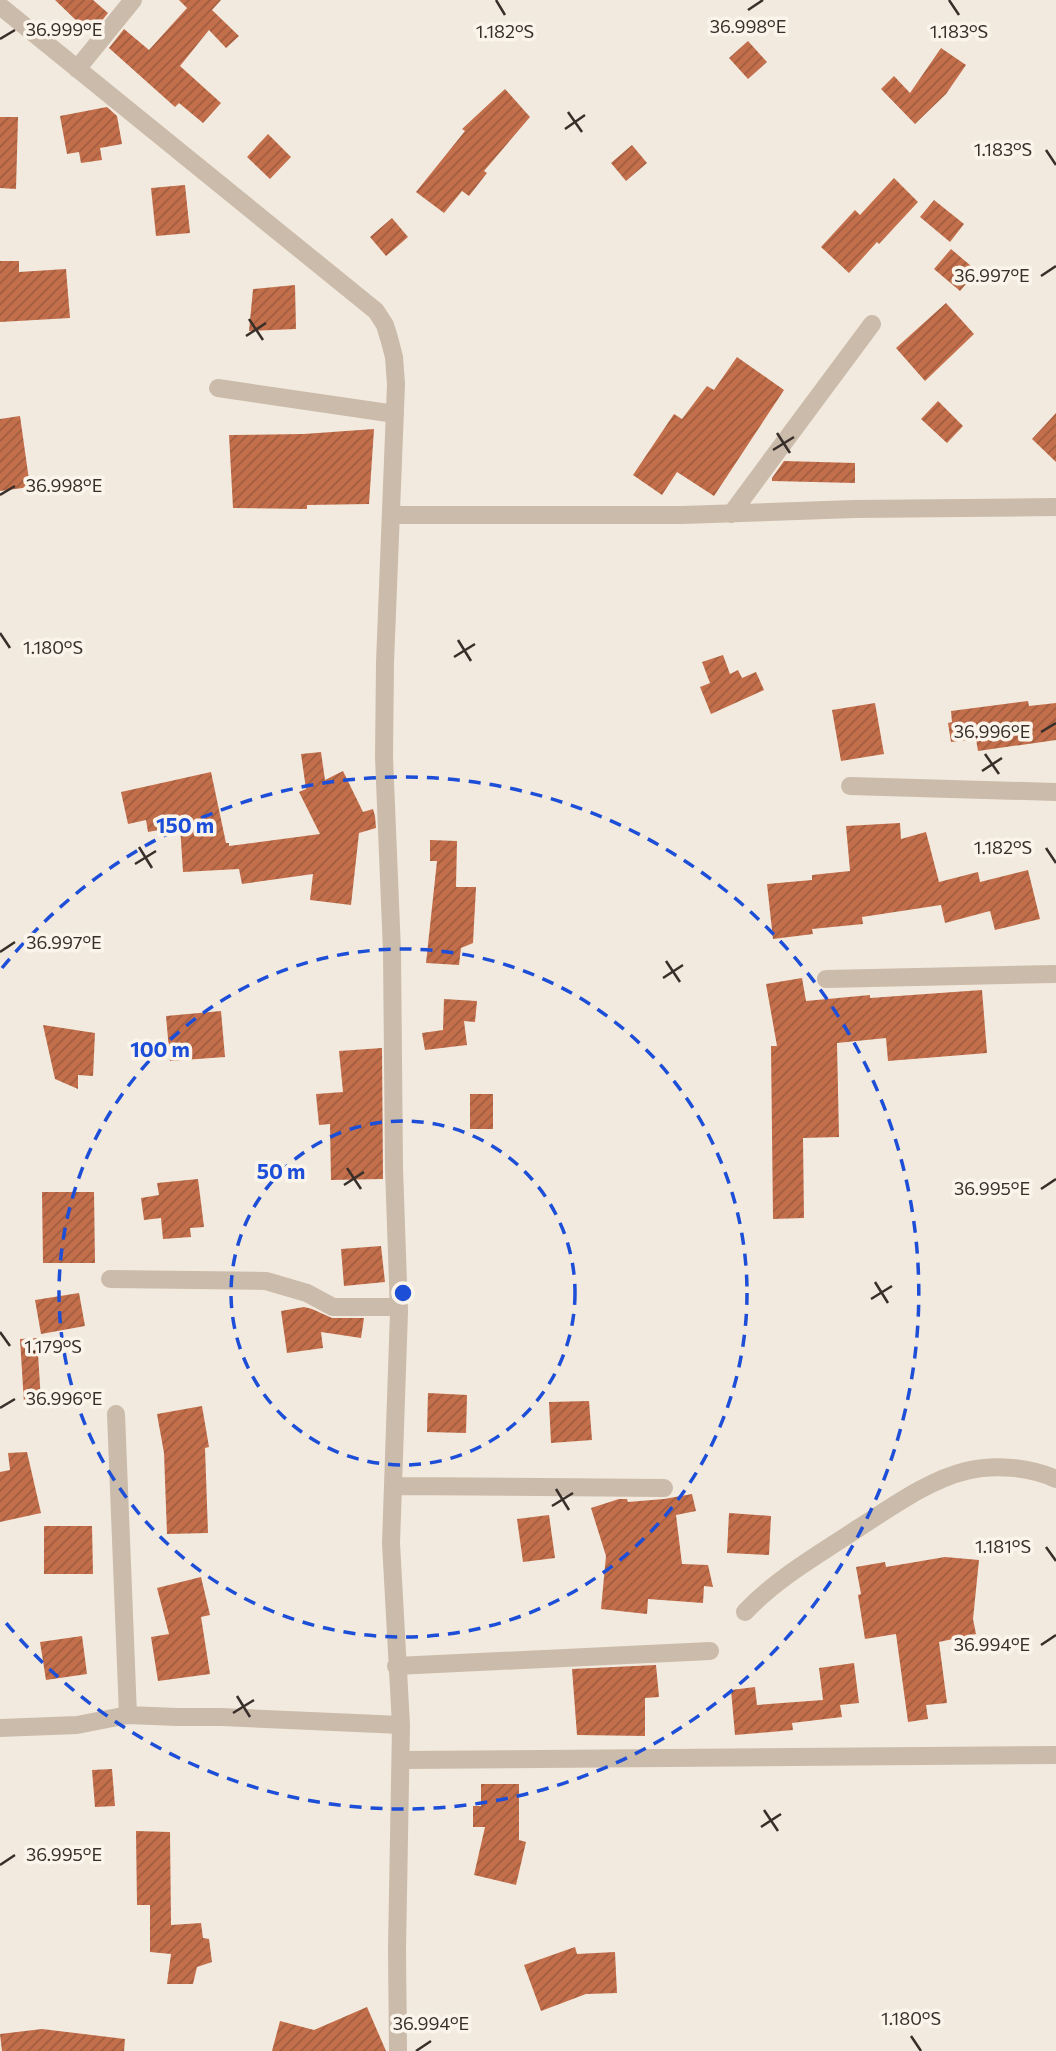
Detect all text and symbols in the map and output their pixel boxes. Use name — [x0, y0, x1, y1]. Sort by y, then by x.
text: 36.998°E — [710, 15, 786, 37]
text: 36.999°E — [26, 18, 102, 40]
text: 1.182°S — [476, 20, 534, 42]
text: 1.183°S — [930, 20, 988, 42]
text: 1.183°S — [974, 138, 1032, 160]
text: 36.997°E — [954, 264, 1030, 286]
text: 36.998°E — [26, 474, 102, 496]
text: 1.180°S — [23, 636, 83, 658]
text: 36.996°E — [954, 720, 1030, 742]
text: 150 m — [156, 812, 214, 837]
text: 1.182°S — [974, 836, 1032, 858]
text: 36.997°E — [26, 931, 102, 953]
text: 100 m — [130, 1036, 190, 1061]
text: 50 m — [257, 1158, 305, 1183]
text: 36.995°E — [954, 1177, 1030, 1199]
centre of rings — [391, 1281, 415, 1305]
text: 1.179°S — [24, 1335, 82, 1357]
text: 36.996°E — [26, 1387, 102, 1409]
text: 1.181°S — [975, 1535, 1031, 1557]
text: 36.994°E — [954, 1633, 1030, 1655]
text: 36.995°E — [26, 1843, 102, 1865]
text: 1.180°S — [881, 2007, 941, 2029]
text: 36.994°E — [393, 2012, 469, 2034]

